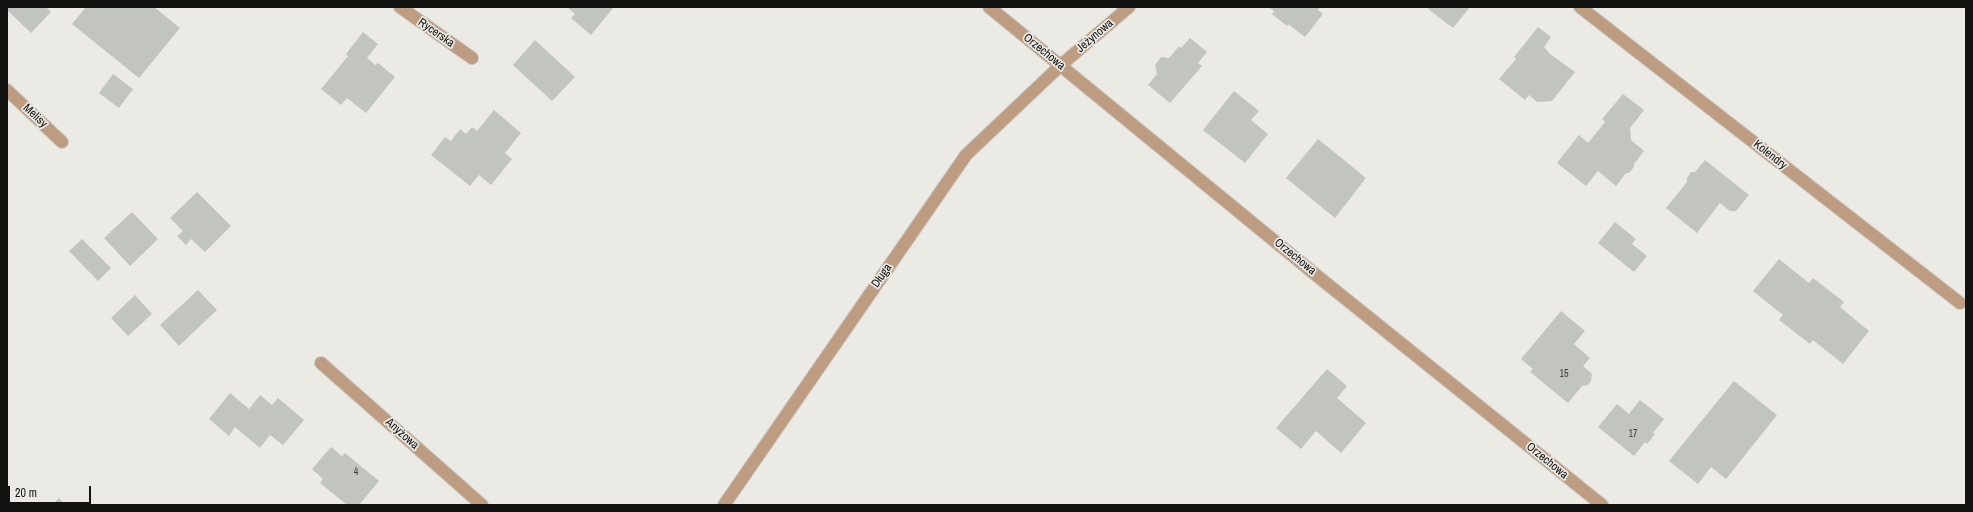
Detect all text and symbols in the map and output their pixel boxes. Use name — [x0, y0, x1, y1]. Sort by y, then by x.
street label: Rycerska — [415, 15, 457, 51]
street label: Jeżynowa — [1074, 16, 1116, 56]
street label: Orzechowa — [1020, 31, 1068, 73]
street label: Melisy — [20, 101, 50, 131]
street label: Kolendry — [1750, 137, 1790, 173]
street label: Orzechowa — [1271, 236, 1319, 278]
street label: Długa — [869, 261, 895, 291]
house number: 15 — [1559, 368, 1569, 380]
street label: Anyżowa — [382, 415, 422, 453]
house number: 17 — [1628, 428, 1638, 440]
street label: Orzechowa — [1523, 440, 1571, 482]
house number: 4 — [354, 466, 358, 478]
scale bar — [10, 478, 93, 504]
text: 20 m — [15, 485, 37, 501]

